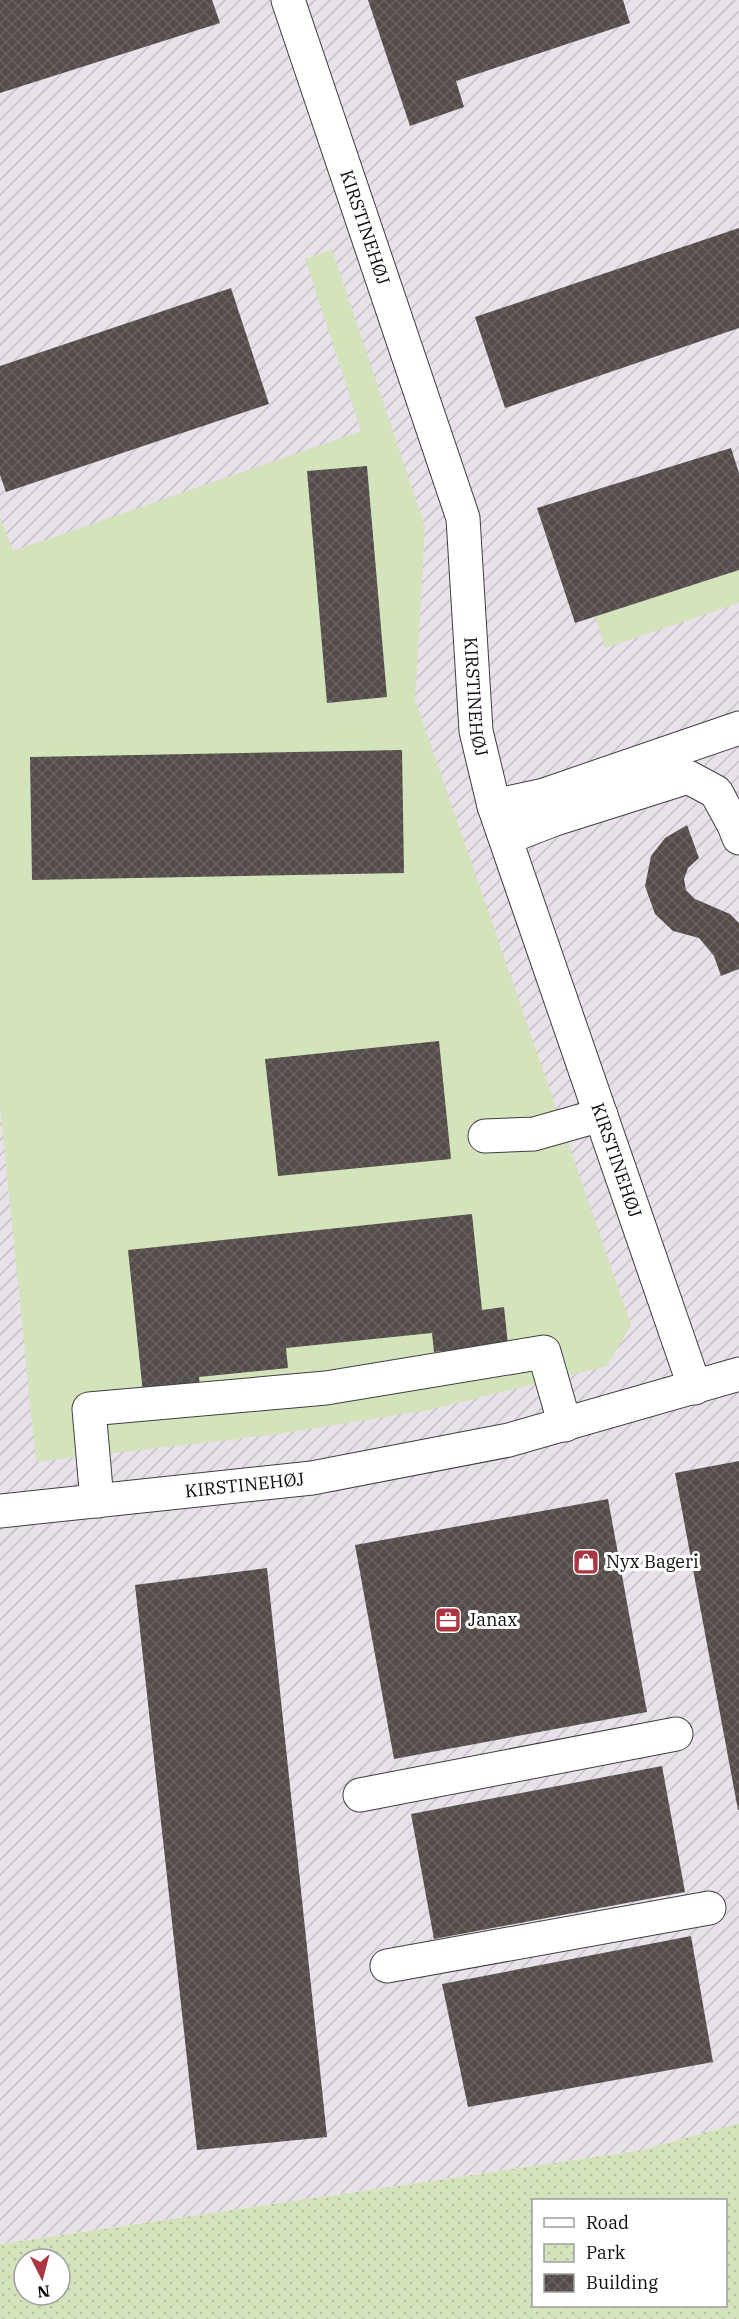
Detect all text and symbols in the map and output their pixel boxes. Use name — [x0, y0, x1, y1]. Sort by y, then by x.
street label: KIRSTINEHØJ — [335, 167, 395, 288]
street label: KIRSTINEHØJ — [459, 636, 494, 759]
street label: KIRSTINEHØJ — [586, 1100, 647, 1221]
street label: KIRSTINEHØJ — [184, 1467, 305, 1502]
shop icon: Nyx Bageri — [571, 1547, 601, 1577]
place label: Nyx Bageri — [606, 1550, 699, 1573]
office icon: Janax — [433, 1605, 463, 1635]
place label: Janax — [468, 1608, 517, 1631]
legend — [532, 2199, 727, 2307]
text: Road — [586, 2211, 629, 2234]
text: Park — [586, 2241, 626, 2264]
north arrow — [12, 2247, 72, 2307]
text: Building — [586, 2271, 658, 2294]
text: N — [36, 2281, 51, 2303]

